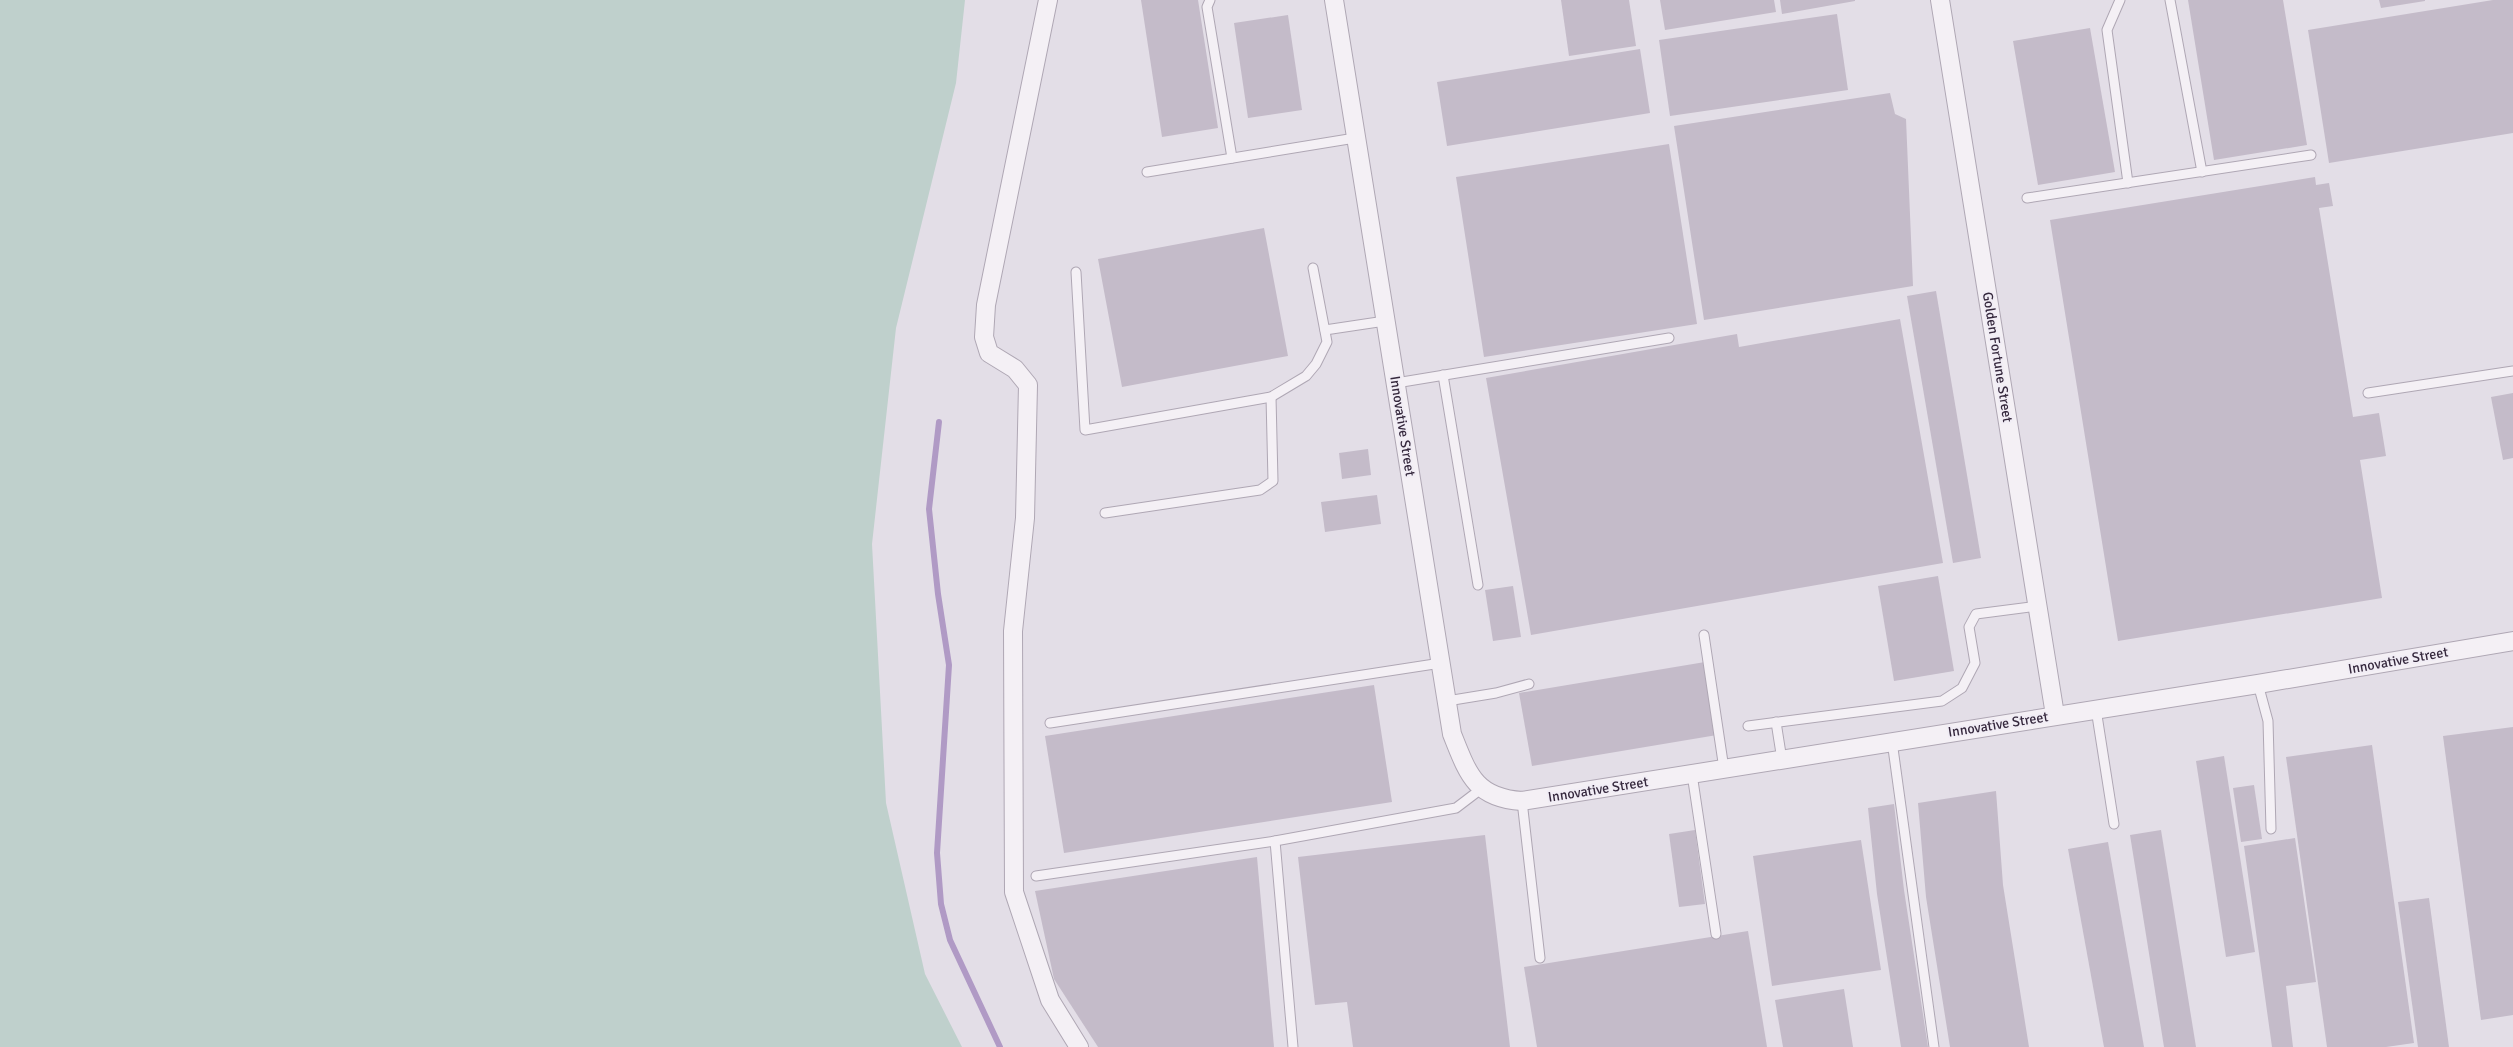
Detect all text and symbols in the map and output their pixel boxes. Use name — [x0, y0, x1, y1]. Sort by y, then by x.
street label: Golden Fortune Street — [1979, 291, 2016, 424]
street label: Innovative Street — [1386, 375, 1419, 477]
street label: Innovative Street — [2347, 643, 2450, 678]
street label: Innovative Street — [1947, 708, 2049, 741]
street label: Innovative Street — [1547, 773, 1649, 806]

